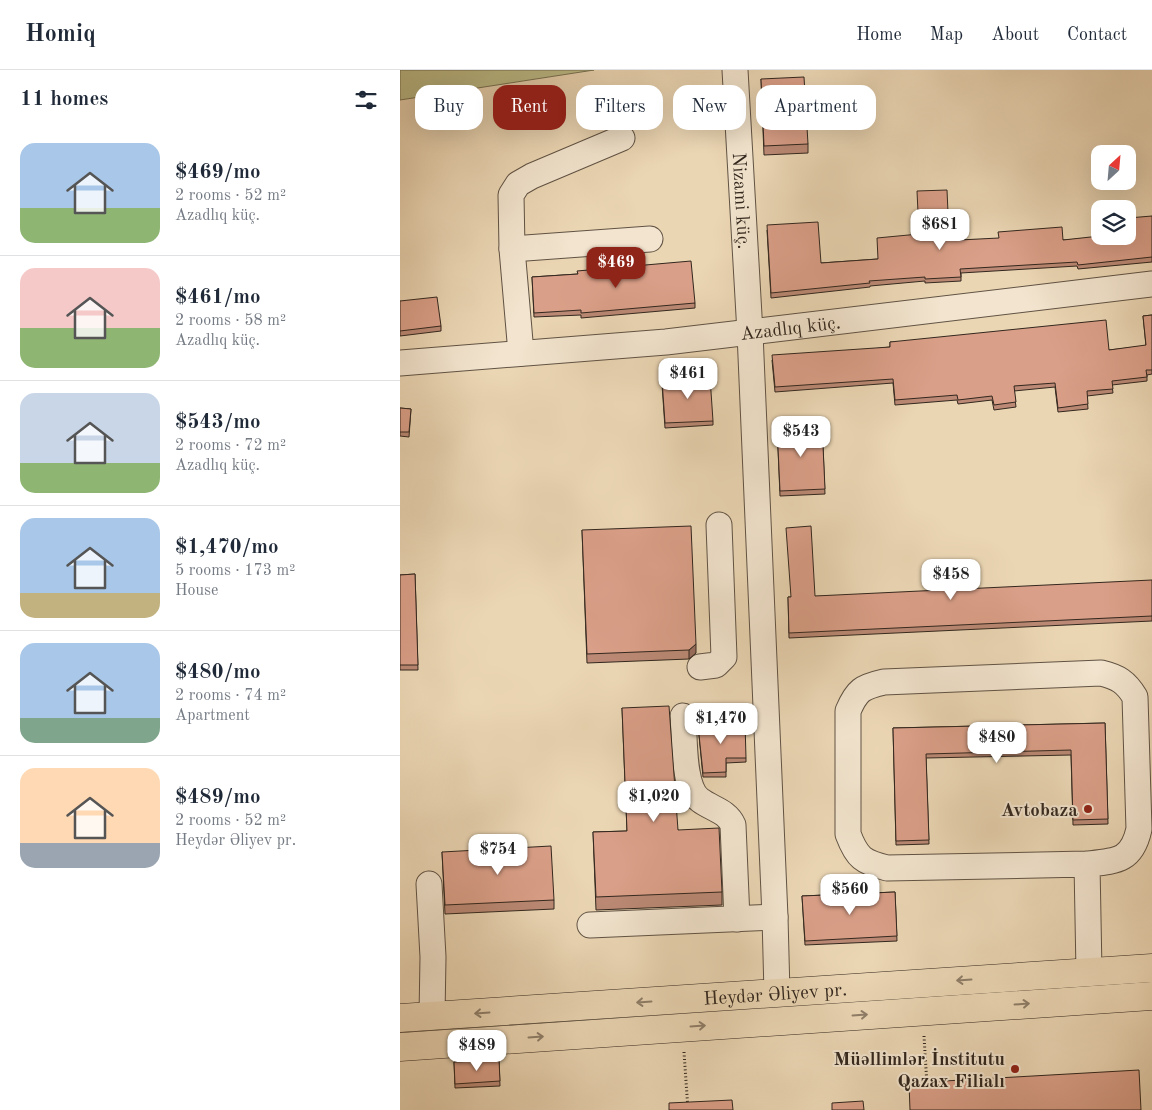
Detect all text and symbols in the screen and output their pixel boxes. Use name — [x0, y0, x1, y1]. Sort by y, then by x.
text: Homiq — [25, 23, 96, 47]
text: Home — [856, 26, 902, 44]
text: Map — [930, 26, 963, 44]
text: About — [991, 26, 1039, 44]
text: Contact — [1067, 26, 1127, 44]
chip: Buy — [415, 85, 483, 130]
chip: Rent — [493, 85, 566, 130]
chip: Filters — [576, 85, 663, 130]
chip: New — [673, 85, 746, 130]
chip: Apartment — [756, 85, 876, 130]
icon: filters — [352, 86, 380, 114]
text: 11 homes — [20, 89, 108, 110]
north arrow — [1091, 145, 1136, 190]
map controls — [1091, 145, 1136, 245]
street label: Nizami küç. — [728, 152, 752, 250]
text: $469/mo — [175, 162, 261, 183]
icon: home — [60, 163, 120, 223]
text: 2 rooms · 52 m² — [175, 188, 286, 204]
button: layers — [1091, 200, 1136, 245]
text: Azadlıq küç. — [175, 208, 260, 224]
pin: $681 — [910, 208, 970, 251]
text: $681 — [921, 217, 959, 233]
pin: $469 — [586, 246, 646, 289]
text: $469 — [597, 255, 635, 271]
text: $461/mo — [175, 287, 261, 308]
icon: home — [60, 288, 120, 348]
text: 2 rooms · 58 m² — [175, 313, 286, 329]
street label: Azadlıq küç. — [739, 314, 842, 345]
text: Azadlıq küç. — [175, 333, 260, 349]
pin: $461 — [658, 358, 718, 400]
text: $461 — [669, 366, 707, 382]
text: $543/mo — [175, 412, 261, 433]
icon: home — [60, 413, 120, 473]
pin: $543 — [771, 416, 831, 458]
text: $543 — [782, 424, 820, 440]
text: 2 rooms · 72 m² — [175, 438, 286, 454]
text: Azadlıq küç. — [175, 458, 260, 474]
text: $1,470/mo — [175, 537, 279, 558]
icon: home — [60, 538, 120, 598]
pin: $458 — [921, 558, 981, 601]
text: 5 rooms · 173 m² — [175, 563, 295, 579]
text: $458 — [932, 567, 970, 583]
text: House — [175, 583, 218, 599]
text: $480/mo — [175, 662, 261, 683]
icon: home — [60, 663, 120, 723]
text: 2 rooms · 74 m² — [175, 688, 286, 704]
pin: $1,470 — [680, 702, 762, 745]
text: Apartment — [175, 708, 250, 724]
text: $1,470 — [696, 711, 746, 727]
pin: $480 — [967, 722, 1027, 764]
text: $480 — [978, 730, 1016, 746]
pin: $1,020 — [613, 780, 695, 823]
text: $489/mo — [175, 787, 261, 808]
icon: home — [60, 788, 120, 848]
text: $1,020 — [629, 789, 679, 805]
place label: Avtobaza — [1001, 802, 1078, 821]
marker: Avtobaza — [1082, 803, 1094, 815]
text: 2 rooms · 52 m² — [175, 813, 286, 829]
text: Heydər Əliyev pr. — [175, 833, 296, 849]
pin: $754 — [468, 834, 528, 876]
text: $754 — [479, 842, 517, 858]
pin: $560 — [820, 874, 880, 916]
text: $560 — [831, 882, 869, 898]
one-way arrow — [956, 976, 972, 985]
street label: Heydər Əliyev pr. — [703, 981, 848, 1010]
one-way arrow — [637, 997, 653, 1006]
one-way arrow — [1014, 999, 1030, 1009]
one-way arrow — [475, 1008, 491, 1017]
one-way arrow — [852, 1010, 868, 1019]
one-way arrow — [690, 1021, 706, 1030]
pin: $489 — [447, 1030, 507, 1072]
one-way arrow — [528, 1033, 544, 1042]
text: $489 — [458, 1038, 496, 1054]
place label: Müəllimlər İnstitutu Qazax Filialı — [833, 1048, 1005, 1092]
marker: Müəllimlər İnstitutu Qazax Filialı — [1009, 1063, 1021, 1075]

